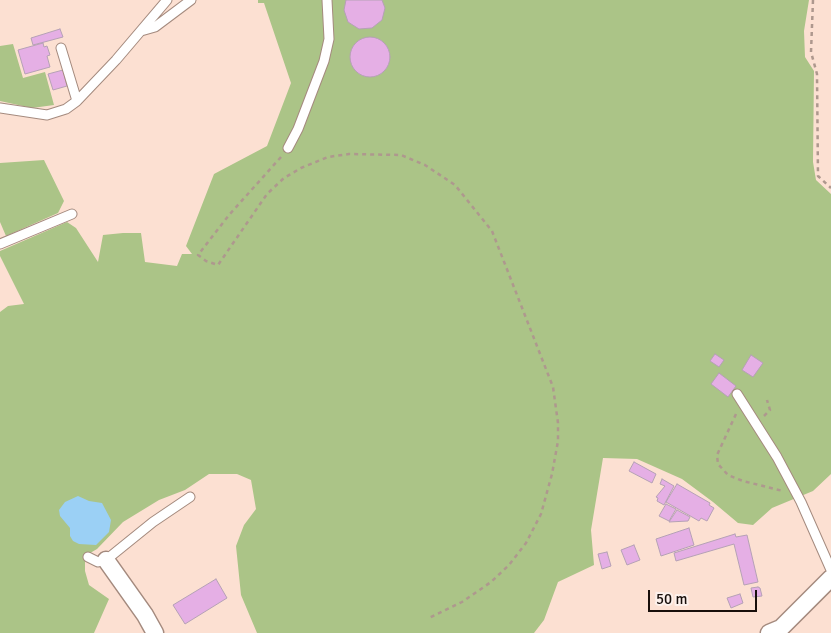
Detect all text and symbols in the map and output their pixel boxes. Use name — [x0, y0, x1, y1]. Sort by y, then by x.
scale bar — [651, 580, 760, 612]
text: 50 m — [656, 590, 687, 608]

